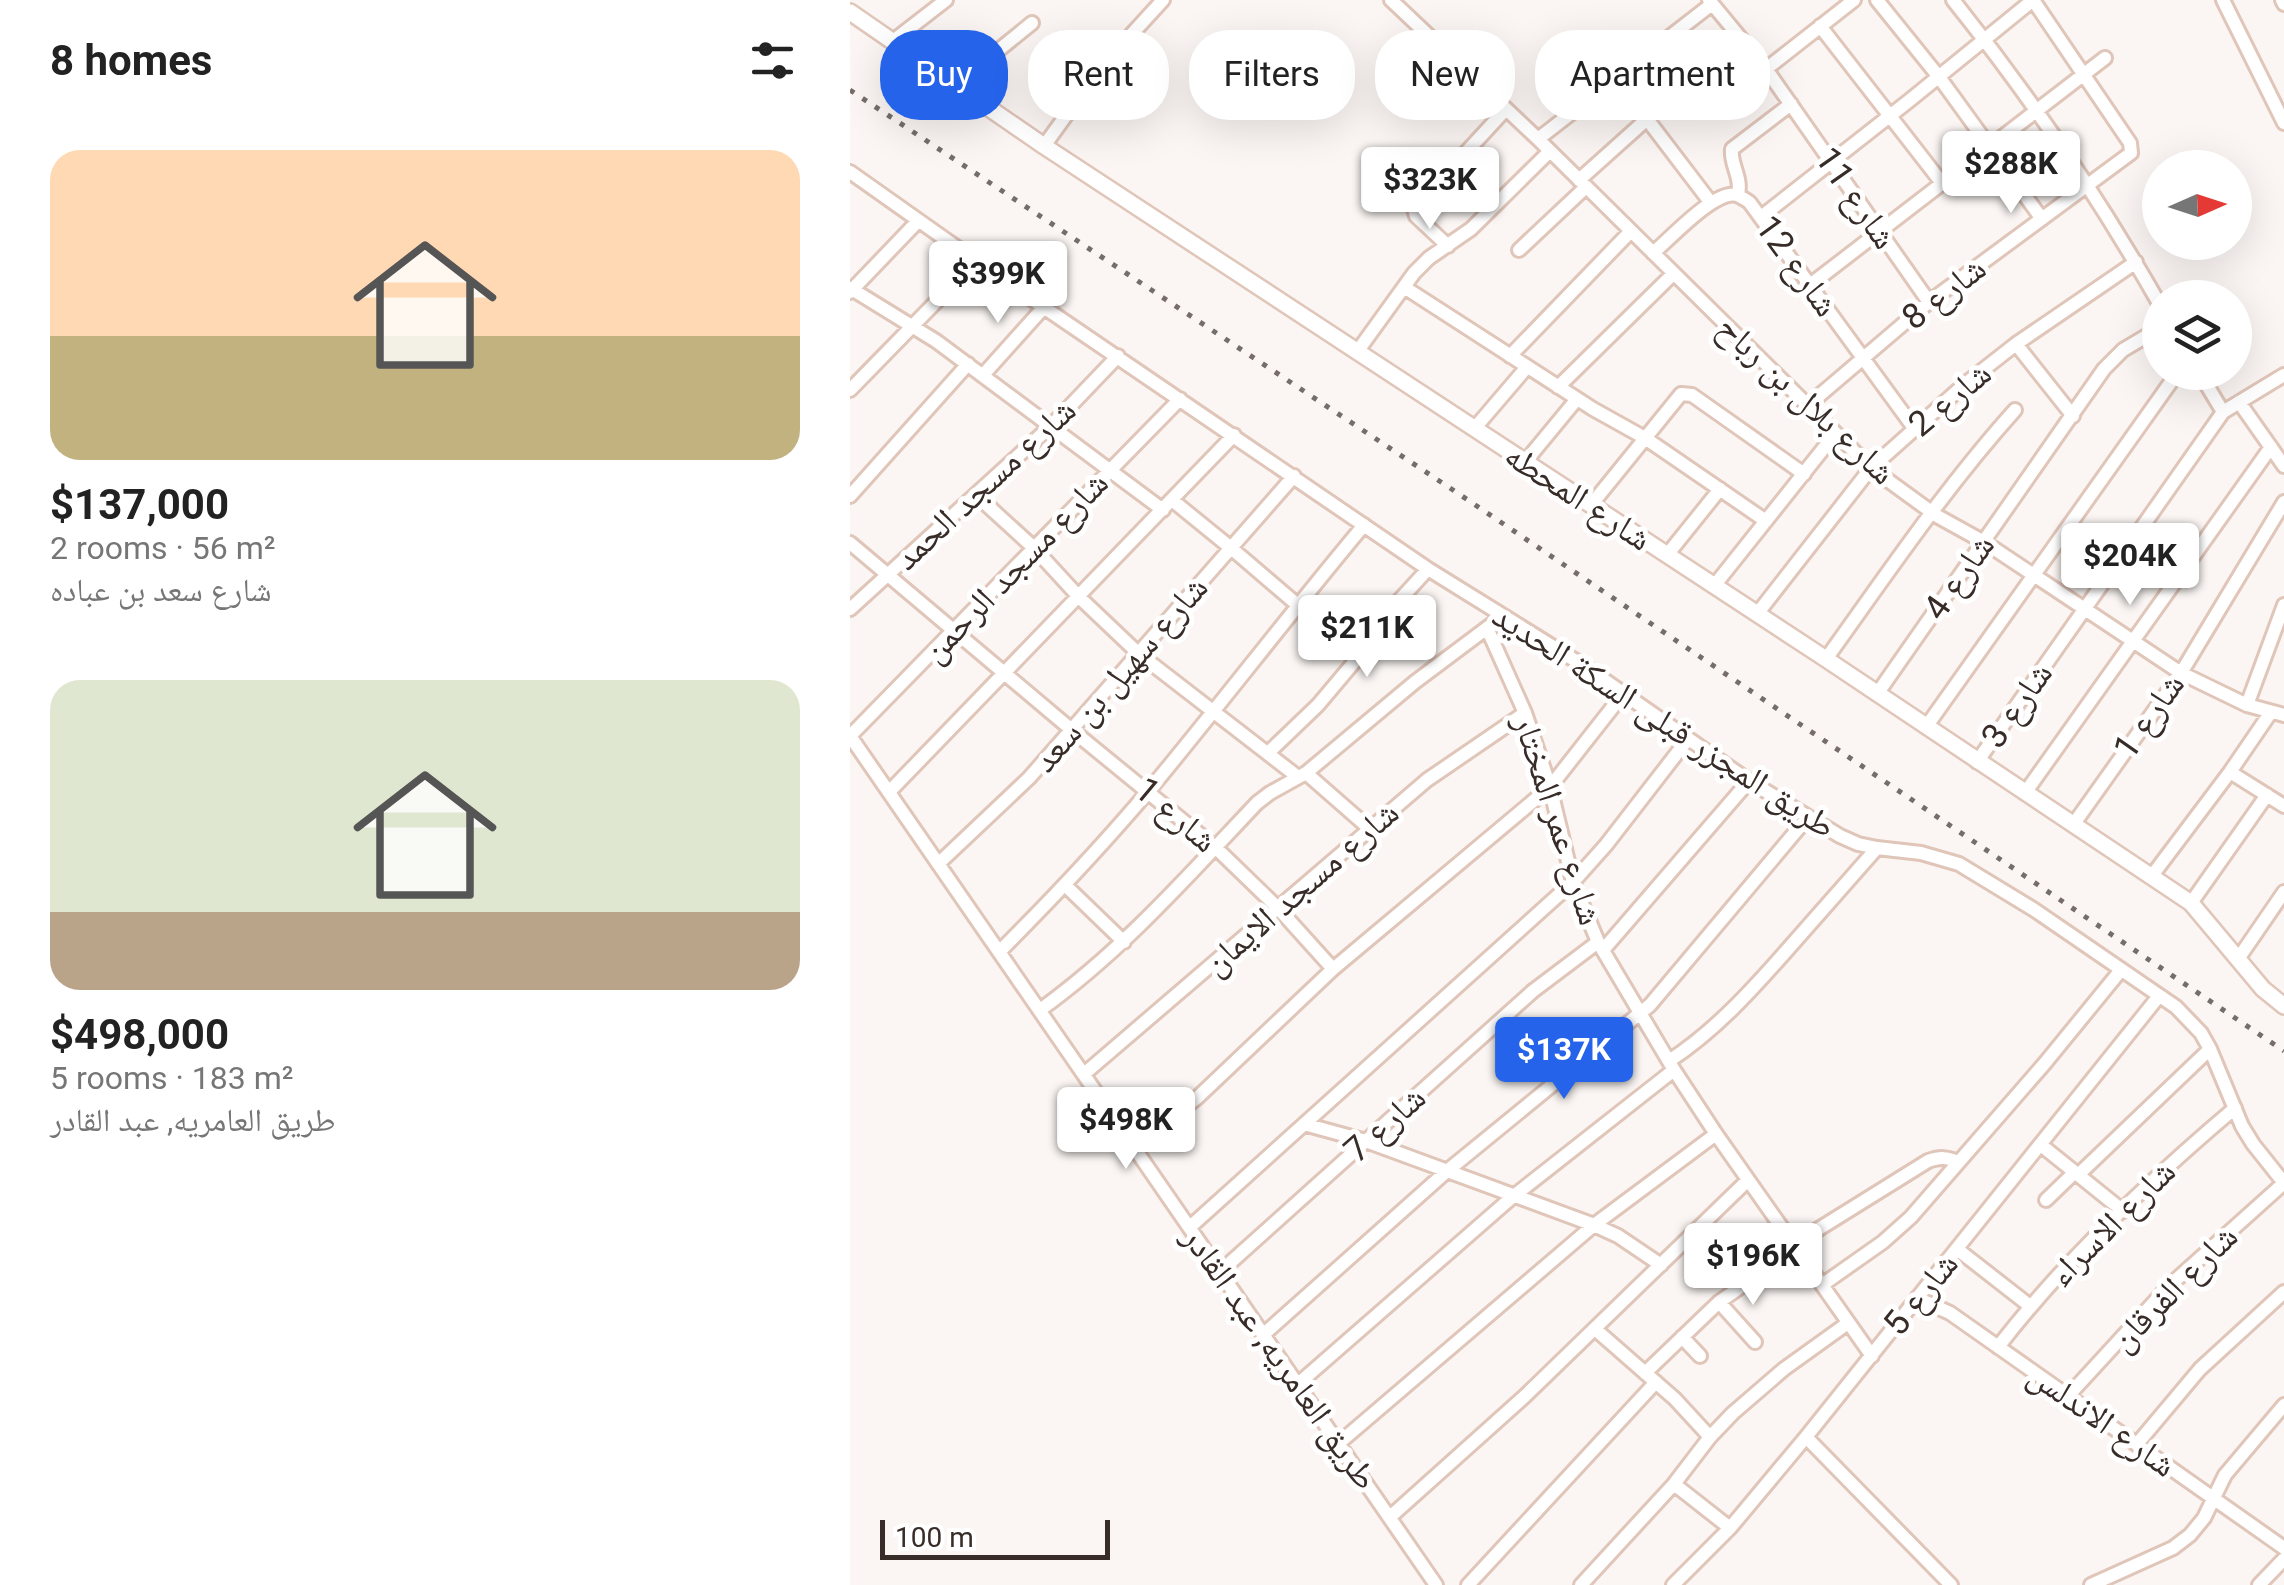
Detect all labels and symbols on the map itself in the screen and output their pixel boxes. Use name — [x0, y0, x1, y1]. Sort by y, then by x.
pin: $288K — [1941, 131, 2081, 216]
street label: شارع 11 — [1806, 139, 1906, 257]
pin: $323K — [1360, 147, 1500, 232]
north arrow — [2142, 150, 2252, 260]
street label: شارع 12 — [1746, 208, 1847, 325]
pin: $399K — [928, 241, 1068, 326]
street label: شارع 8 — [1894, 248, 1995, 339]
street label: شارع بلال بن رباح — [1708, 307, 1904, 494]
street label: شارع 2 — [1900, 353, 2000, 446]
street label: شارع مسجد الحمد — [886, 390, 1085, 579]
street label: شارع المحطه — [1496, 434, 1659, 560]
street label: شارع مسجد الرحمن — [913, 463, 1117, 672]
pin: $204K — [2060, 523, 2200, 608]
street label: شارع 4 — [1915, 526, 2004, 628]
street label: شارع سهيل بن سعد — [1024, 568, 1217, 781]
pin: $211K — [1297, 595, 1437, 680]
street label: طريق المجزر قبلى السكة الحديد — [1485, 595, 1843, 847]
street label: شارع 3 — [1973, 654, 2062, 756]
street label: شارع 1 — [2105, 665, 2194, 767]
street label: شارع عمر المختار — [1503, 709, 1611, 931]
street label: شارع 1 — [1126, 769, 1226, 862]
street label: شارع مسجد الايمان — [1195, 792, 1408, 985]
pin: $137K — [1494, 1017, 1634, 1102]
street label: شارع 7 — [1336, 1077, 1435, 1172]
pin: $498K — [1056, 1087, 1196, 1172]
street label: شارع الاسراء — [2040, 1151, 2185, 1296]
street label: شارع الفرقان — [2102, 1216, 2247, 1361]
street label: طريق العامريه, عبد القادر — [1173, 1218, 1386, 1498]
pin: $196K — [1683, 1223, 1823, 1308]
street label: شارع 5 — [1875, 1244, 1968, 1344]
street label: شارع الاندلس — [2020, 1354, 2184, 1487]
scale bar — [880, 1515, 1110, 1560]

